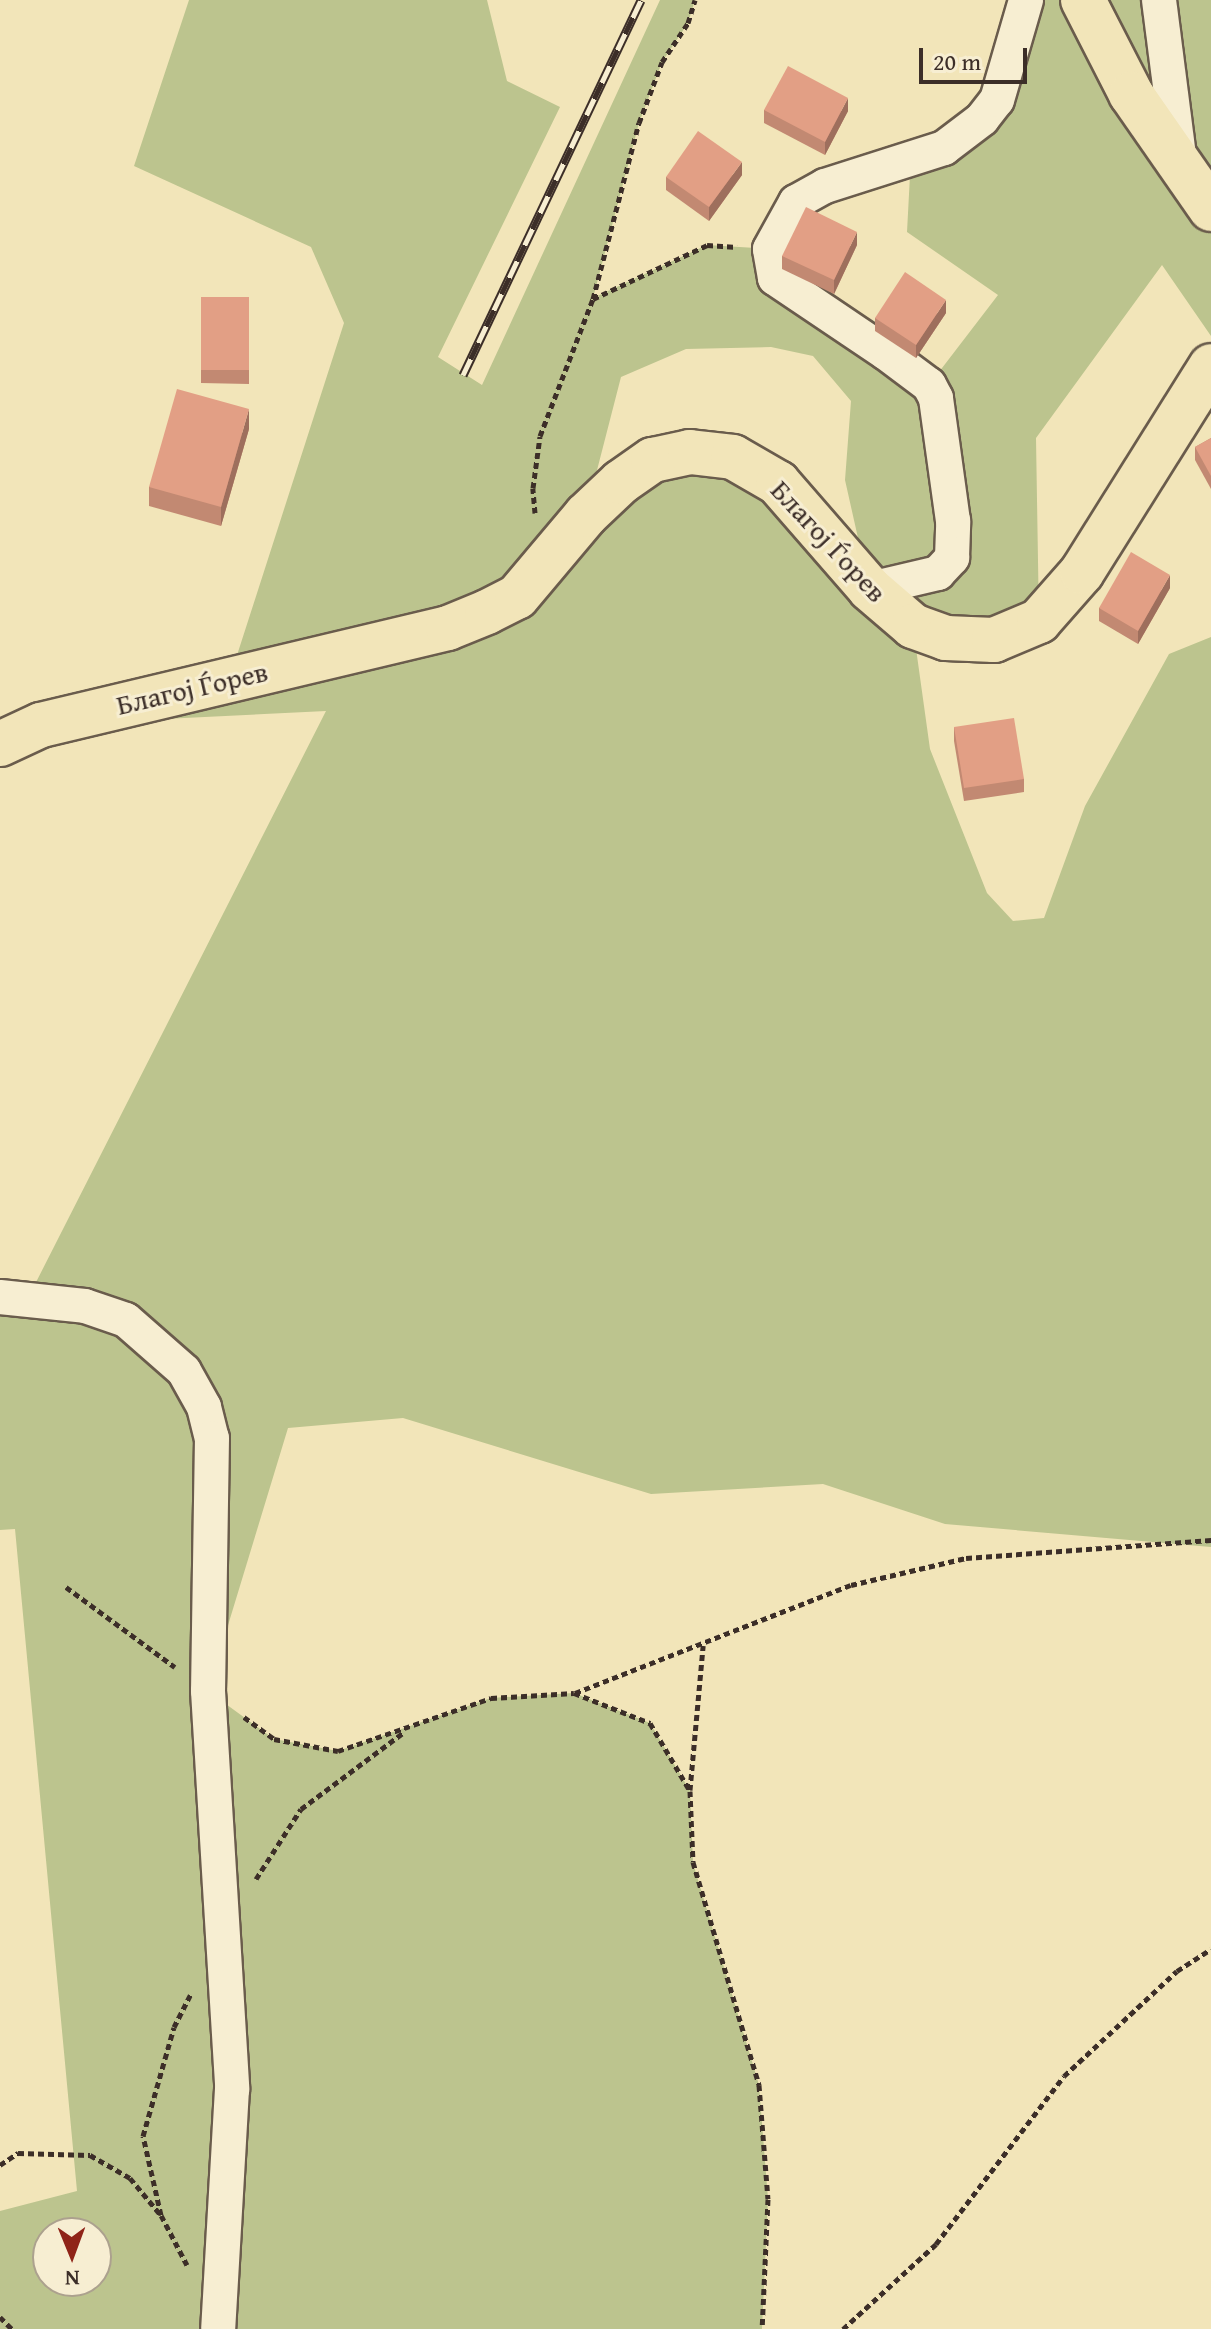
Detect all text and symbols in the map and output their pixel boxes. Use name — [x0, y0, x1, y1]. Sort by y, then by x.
scale bar — [923, 32, 1031, 82]
text: 20 m — [933, 44, 981, 79]
street label: Благој Ѓорев — [764, 473, 894, 609]
street label: Благој Ѓорев — [113, 654, 271, 722]
north arrow — [32, 2217, 112, 2297]
text: N — [65, 2263, 80, 2295]

